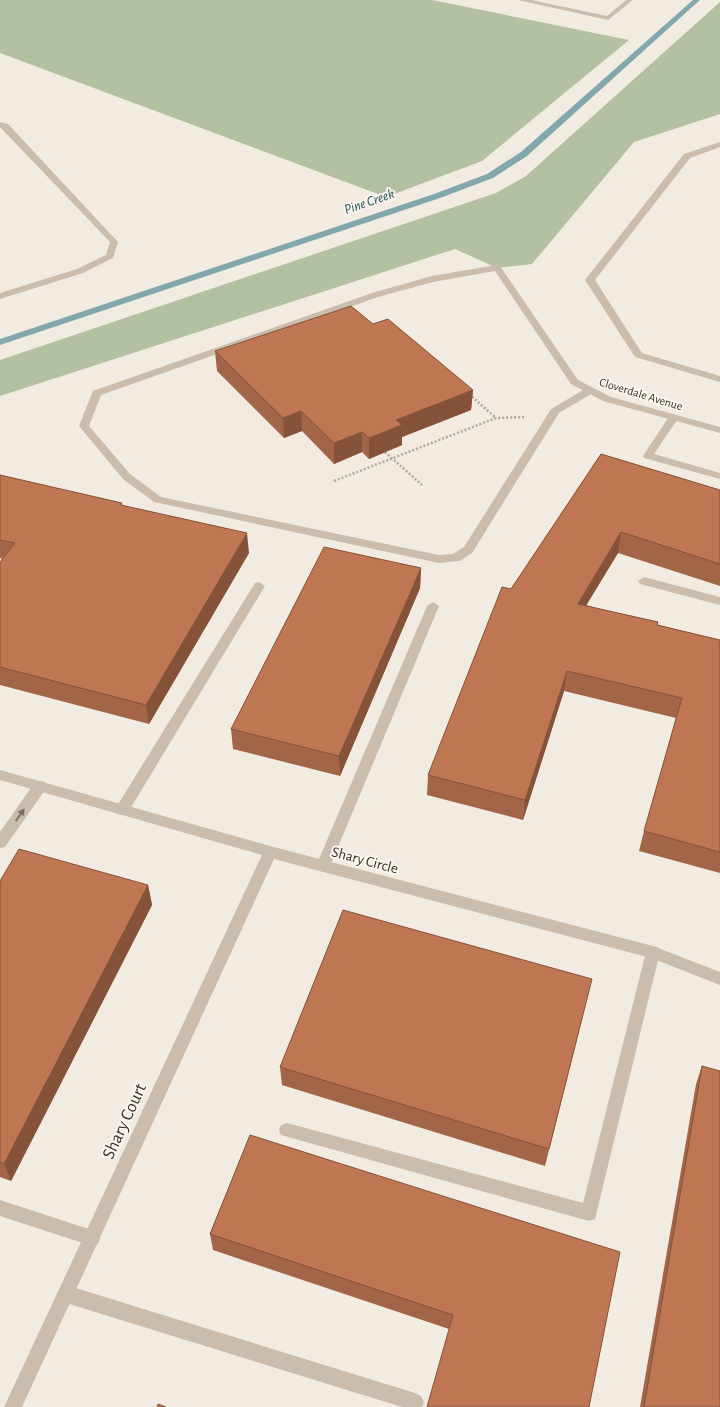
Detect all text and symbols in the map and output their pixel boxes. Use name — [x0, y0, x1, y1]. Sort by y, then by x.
water label: Pine Creek — [342, 187, 397, 217]
street label: Cloverdale Avenue — [598, 376, 684, 412]
one-way arrow — [15, 808, 25, 821]
street label: Shary Circle — [330, 844, 400, 877]
street label: Shary Court — [100, 1081, 150, 1162]

